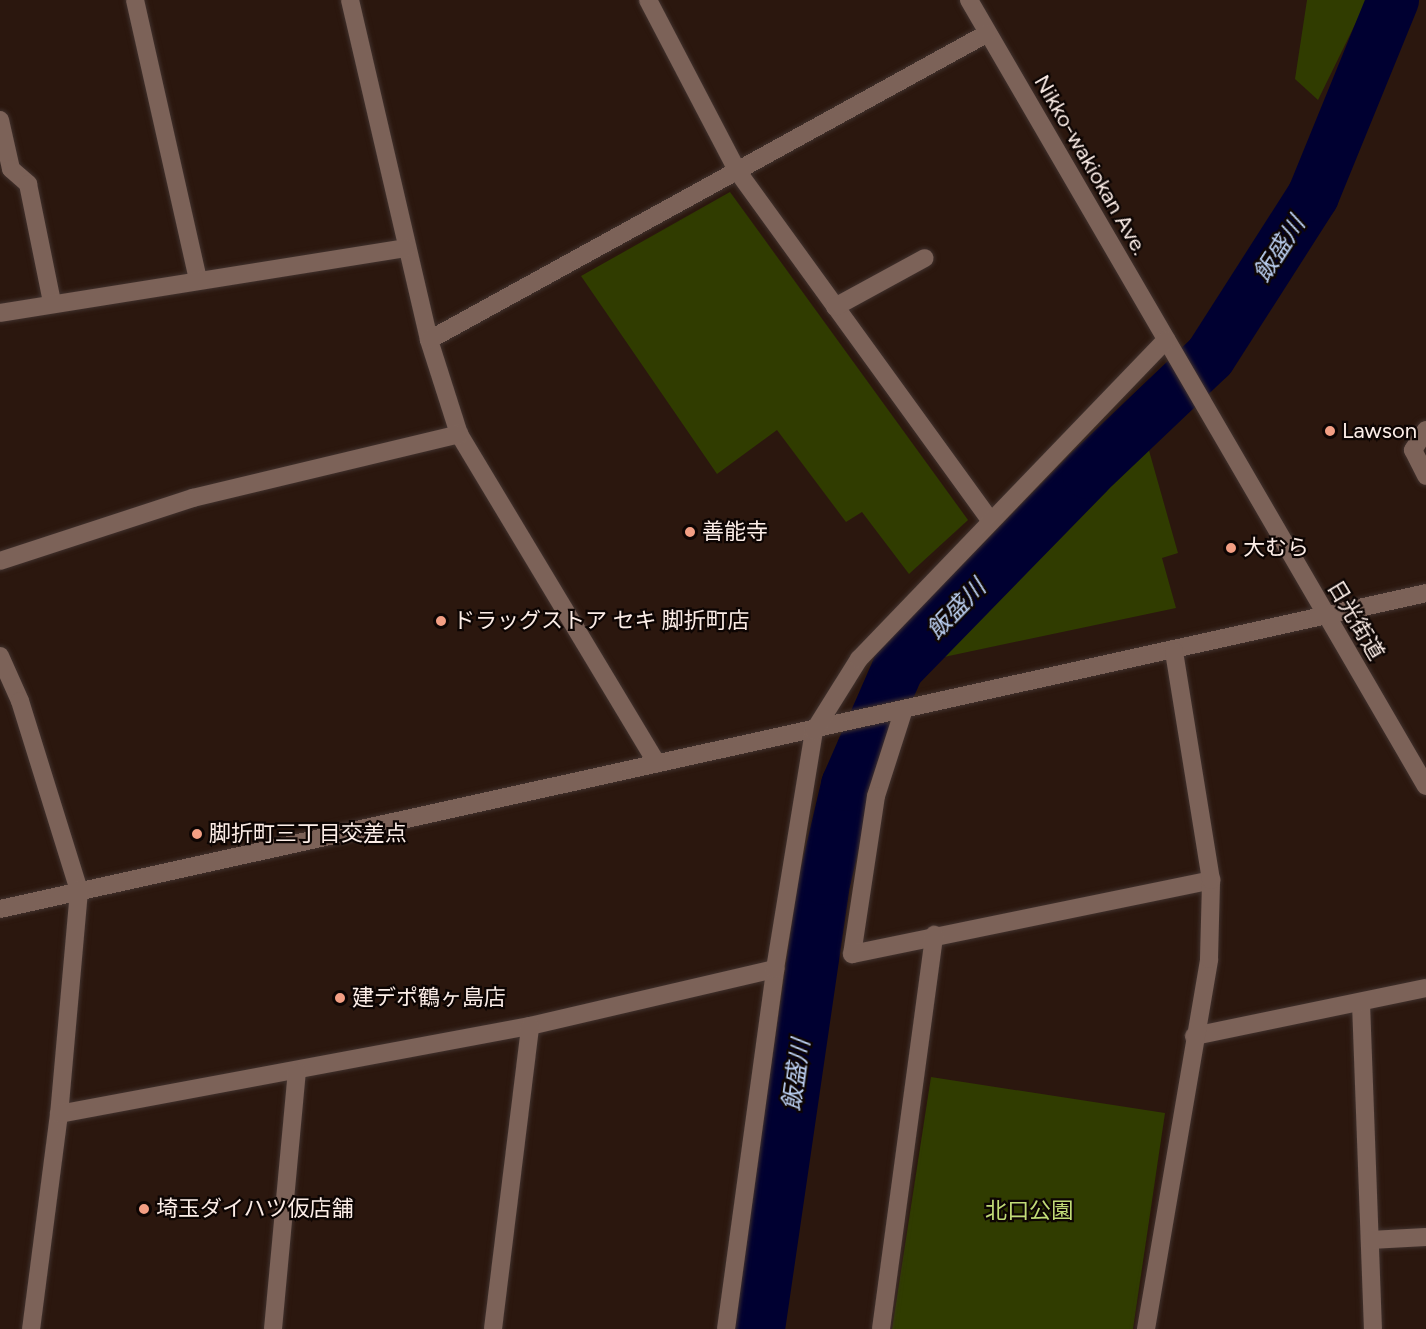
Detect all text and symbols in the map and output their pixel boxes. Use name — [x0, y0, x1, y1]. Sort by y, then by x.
street label: Nikko-wakiokan Ave. — [1029, 70, 1153, 260]
water label: 飯盛川 — [1247, 211, 1311, 287]
place label: Lawson — [1342, 418, 1417, 444]
marker: Lawson — [1323, 424, 1337, 438]
place label: 善能寺 — [702, 519, 768, 545]
marker: 善能寺 — [683, 525, 697, 539]
place label: 大むら — [1243, 535, 1309, 561]
marker: 大むら — [1224, 541, 1238, 555]
water label: 飯盛川 — [921, 573, 991, 645]
street label: 日光街道 — [1322, 575, 1390, 665]
place label: ドラッグストア セキ 脚折町店 — [453, 608, 750, 634]
marker: ドラッグストア セキ 脚折町店 — [434, 614, 448, 628]
place label: 脚折町三丁目交差点 — [209, 821, 407, 847]
marker: 脚折町三丁目交差点 — [190, 827, 204, 841]
place label: 建デポ鶴ヶ島店 — [352, 985, 506, 1011]
marker: 建デポ鶴ヶ島店 — [333, 991, 347, 1005]
water label: 飯盛川 — [777, 1037, 815, 1113]
place label: 埼玉ダイハツ仮店舗 — [156, 1196, 354, 1222]
park label: 北口公園 — [985, 1198, 1073, 1224]
marker: 埼玉ダイハツ仮店舗 — [137, 1202, 151, 1216]

